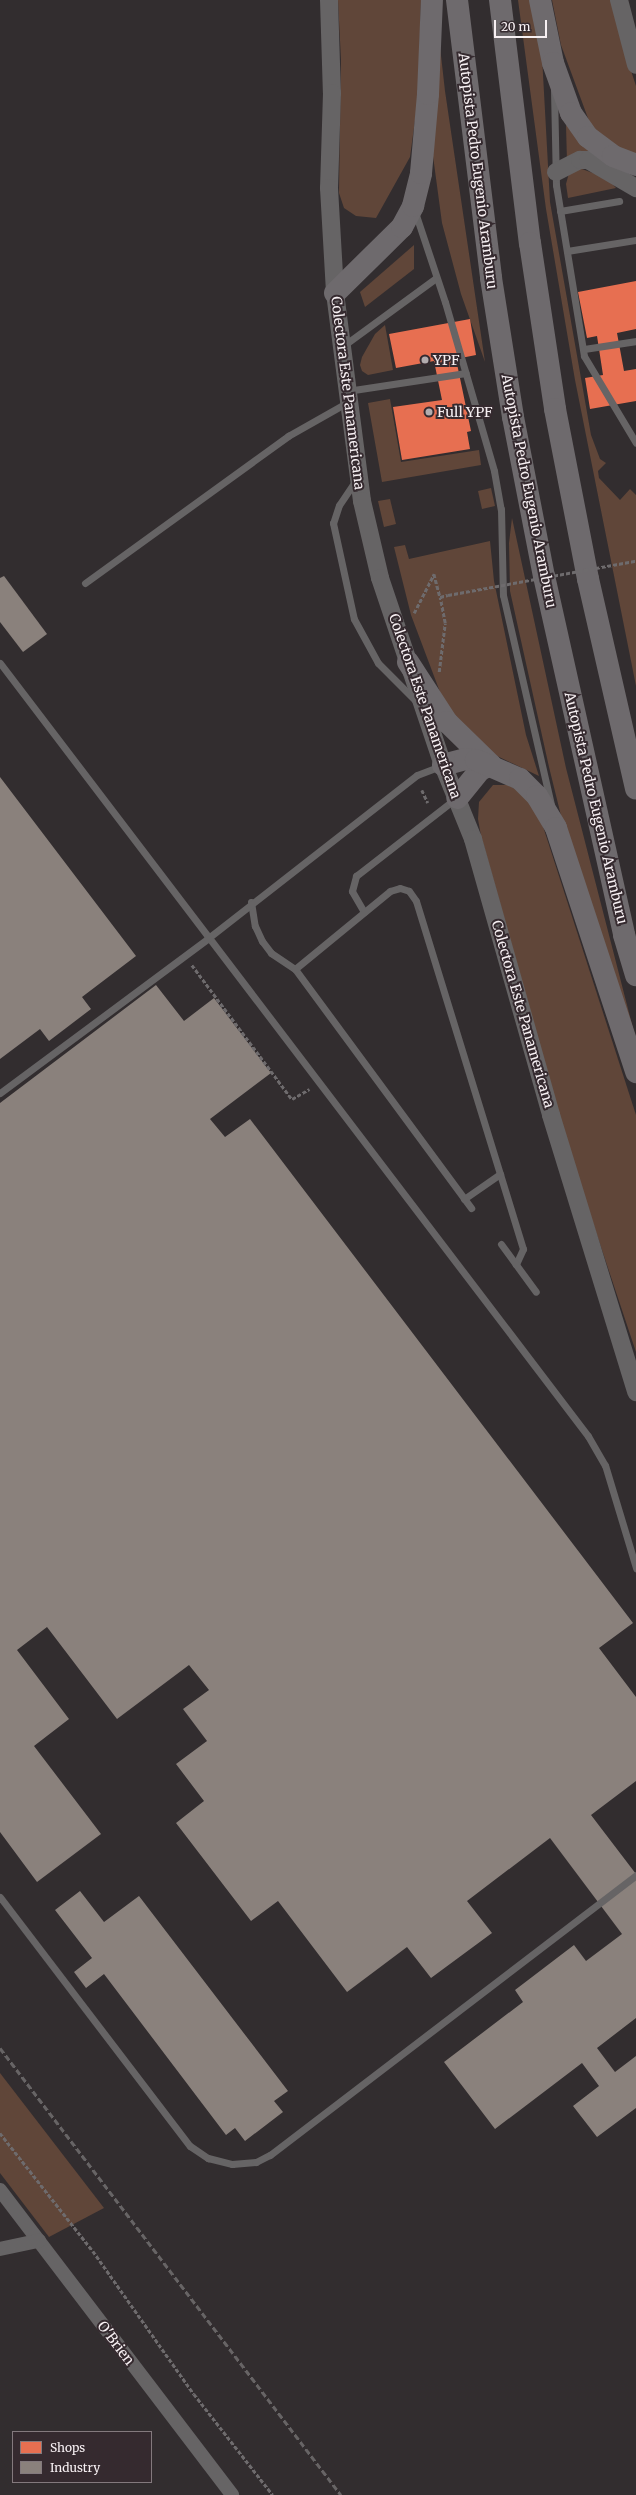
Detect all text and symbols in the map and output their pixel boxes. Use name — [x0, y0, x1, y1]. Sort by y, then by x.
scale bar — [496, 12, 549, 38]
text: 20 m — [501, 19, 530, 34]
street label: Autopista Pedro Eugenio Aramburu — [455, 52, 501, 290]
street label: Colectora Este Panamericana — [328, 295, 368, 491]
place label: YPF — [433, 352, 459, 368]
marker: YPF — [420, 355, 430, 365]
street label: Autopista Pedro Eugenio Aramburu — [498, 373, 560, 609]
place label: Full YPF — [437, 404, 493, 420]
marker: Full YPF — [424, 407, 434, 417]
street label: Colectora Este Panamericana — [385, 611, 465, 801]
street label: Autopista Pedro Eugenio Aramburu — [561, 690, 631, 926]
street label: Colectora Este Panamericana — [488, 918, 558, 1110]
street label: O'Brien — [94, 2318, 138, 2368]
legend — [12, 2431, 152, 2483]
text: Shops — [50, 2440, 85, 2455]
text: Industry — [50, 2460, 100, 2475]

